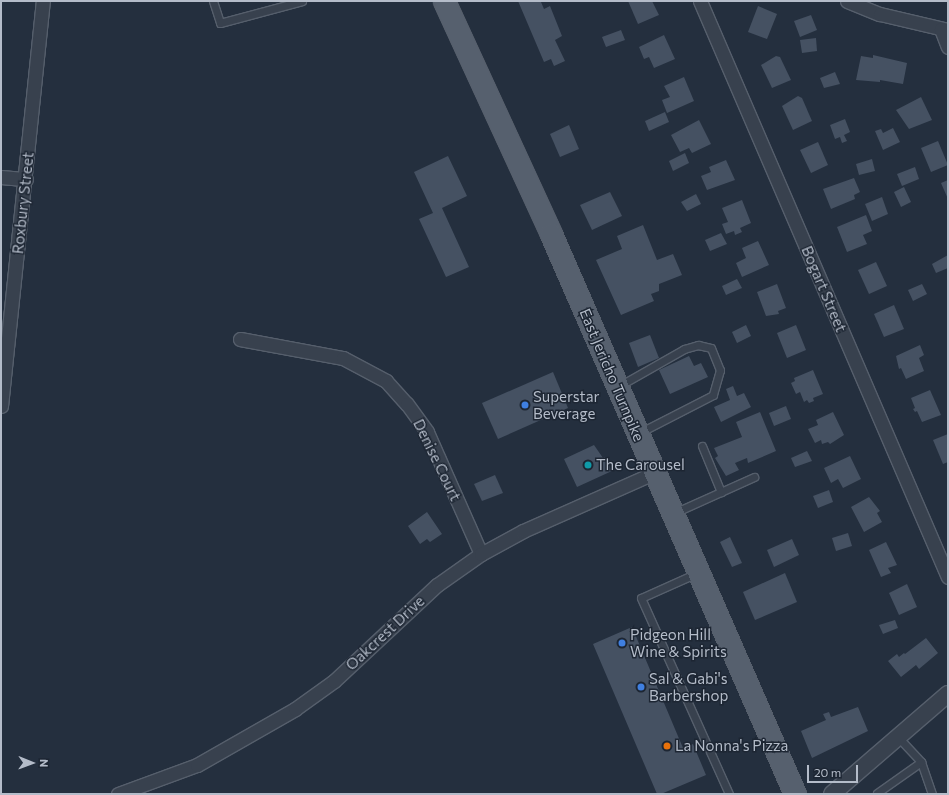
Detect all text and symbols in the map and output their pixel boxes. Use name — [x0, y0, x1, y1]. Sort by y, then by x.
street label: Roxbury Street — [9, 151, 37, 255]
street label: Bogart Street — [798, 243, 850, 335]
street label: East Jericho Turnpike — [576, 306, 648, 444]
place label: Superstar Beverage — [533, 387, 599, 422]
marker: Superstar Beverage — [520, 400, 530, 410]
street label: Denise Court — [409, 416, 465, 504]
place label: The Carousel — [596, 456, 685, 474]
marker: The Carousel — [583, 460, 593, 470]
street label: Oakcrest Drive — [342, 592, 428, 674]
place label: Pidgeon Hill Wine & Spirits — [630, 625, 727, 660]
marker: Pidgeon Hill Wine & Spirits — [617, 638, 627, 648]
place label: Sal & Gabi's Barbershop — [649, 669, 728, 704]
marker: Sal & Gabi's Barbershop — [636, 682, 646, 692]
place label: La Nonna's Pizza — [675, 737, 788, 755]
marker: La Nonna's Pizza — [662, 741, 672, 751]
north arrow — [12, 743, 52, 783]
scale bar — [809, 757, 860, 783]
text: N — [38, 759, 51, 767]
text: 20 m — [814, 765, 841, 779]

